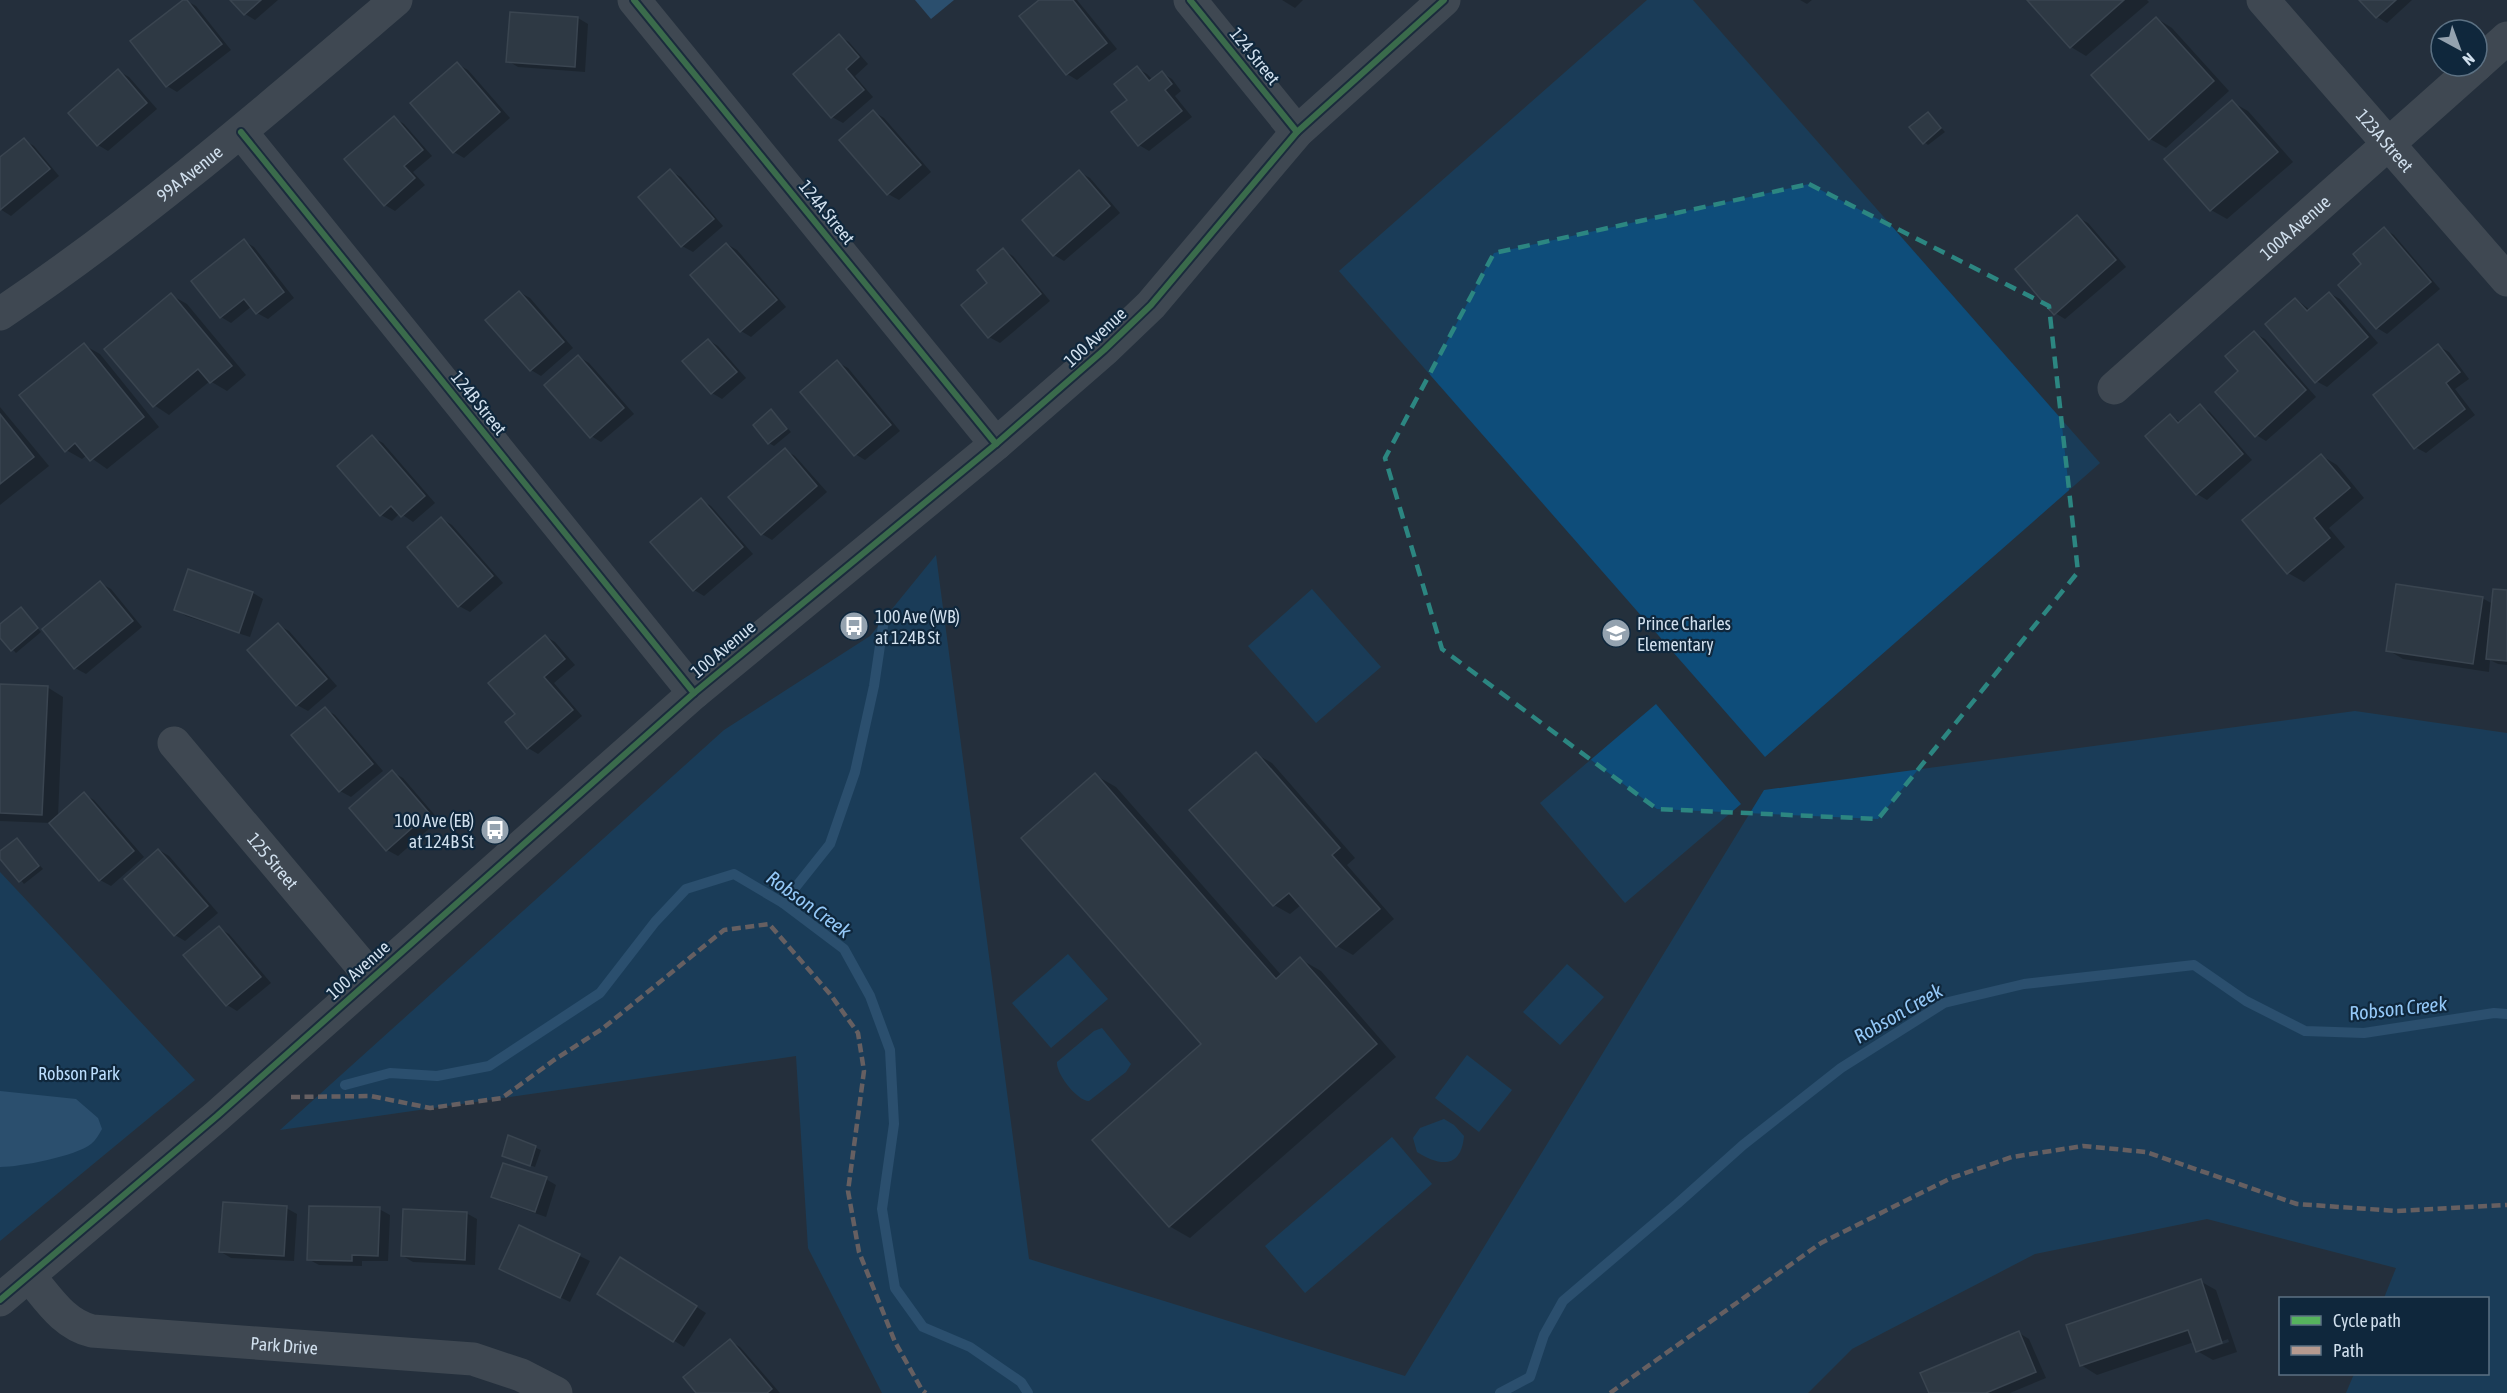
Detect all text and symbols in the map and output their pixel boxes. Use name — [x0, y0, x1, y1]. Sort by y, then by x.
north arrow — [2429, 18, 2489, 78]
street label: 124 Street — [1226, 23, 1284, 89]
text: N — [2459, 49, 2478, 69]
street label: 123A Street — [2352, 105, 2418, 176]
street label: 99A Avenue — [152, 140, 226, 206]
street label: 124A Street — [795, 176, 859, 248]
street label: 100A Avenue — [2255, 191, 2334, 264]
street label: 100 Avenue — [1059, 303, 1131, 371]
street label: 124B Street — [447, 367, 511, 439]
place label: 100 Ave (WB) at 124B St — [875, 606, 960, 648]
bus stop icon: 100 Ave (WB) at 124B St — [838, 610, 870, 642]
place label: Prince Charles Elementary — [1637, 613, 1731, 655]
street label: 100 Avenue — [687, 616, 759, 682]
school or university icon: Prince Charles Elementary — [1600, 617, 1632, 649]
place label: 100 Ave (EB) at 124B St — [395, 810, 474, 852]
bus stop icon: 100 Ave (EB) at 124B St — [479, 814, 511, 846]
street label: 125 Street — [243, 828, 303, 893]
water label: Robson Creek — [762, 866, 856, 942]
street label: 100 Avenue — [322, 936, 394, 1004]
water label: Robson Creek — [1850, 978, 1947, 1048]
water label: Robson Creek — [2348, 991, 2448, 1025]
park label: Robson Park — [38, 1063, 120, 1084]
legend — [2279, 1297, 2489, 1375]
text: Cycle path — [2333, 1310, 2401, 1331]
street label: Park Drive — [250, 1332, 319, 1358]
text: Path — [2333, 1340, 2364, 1361]

